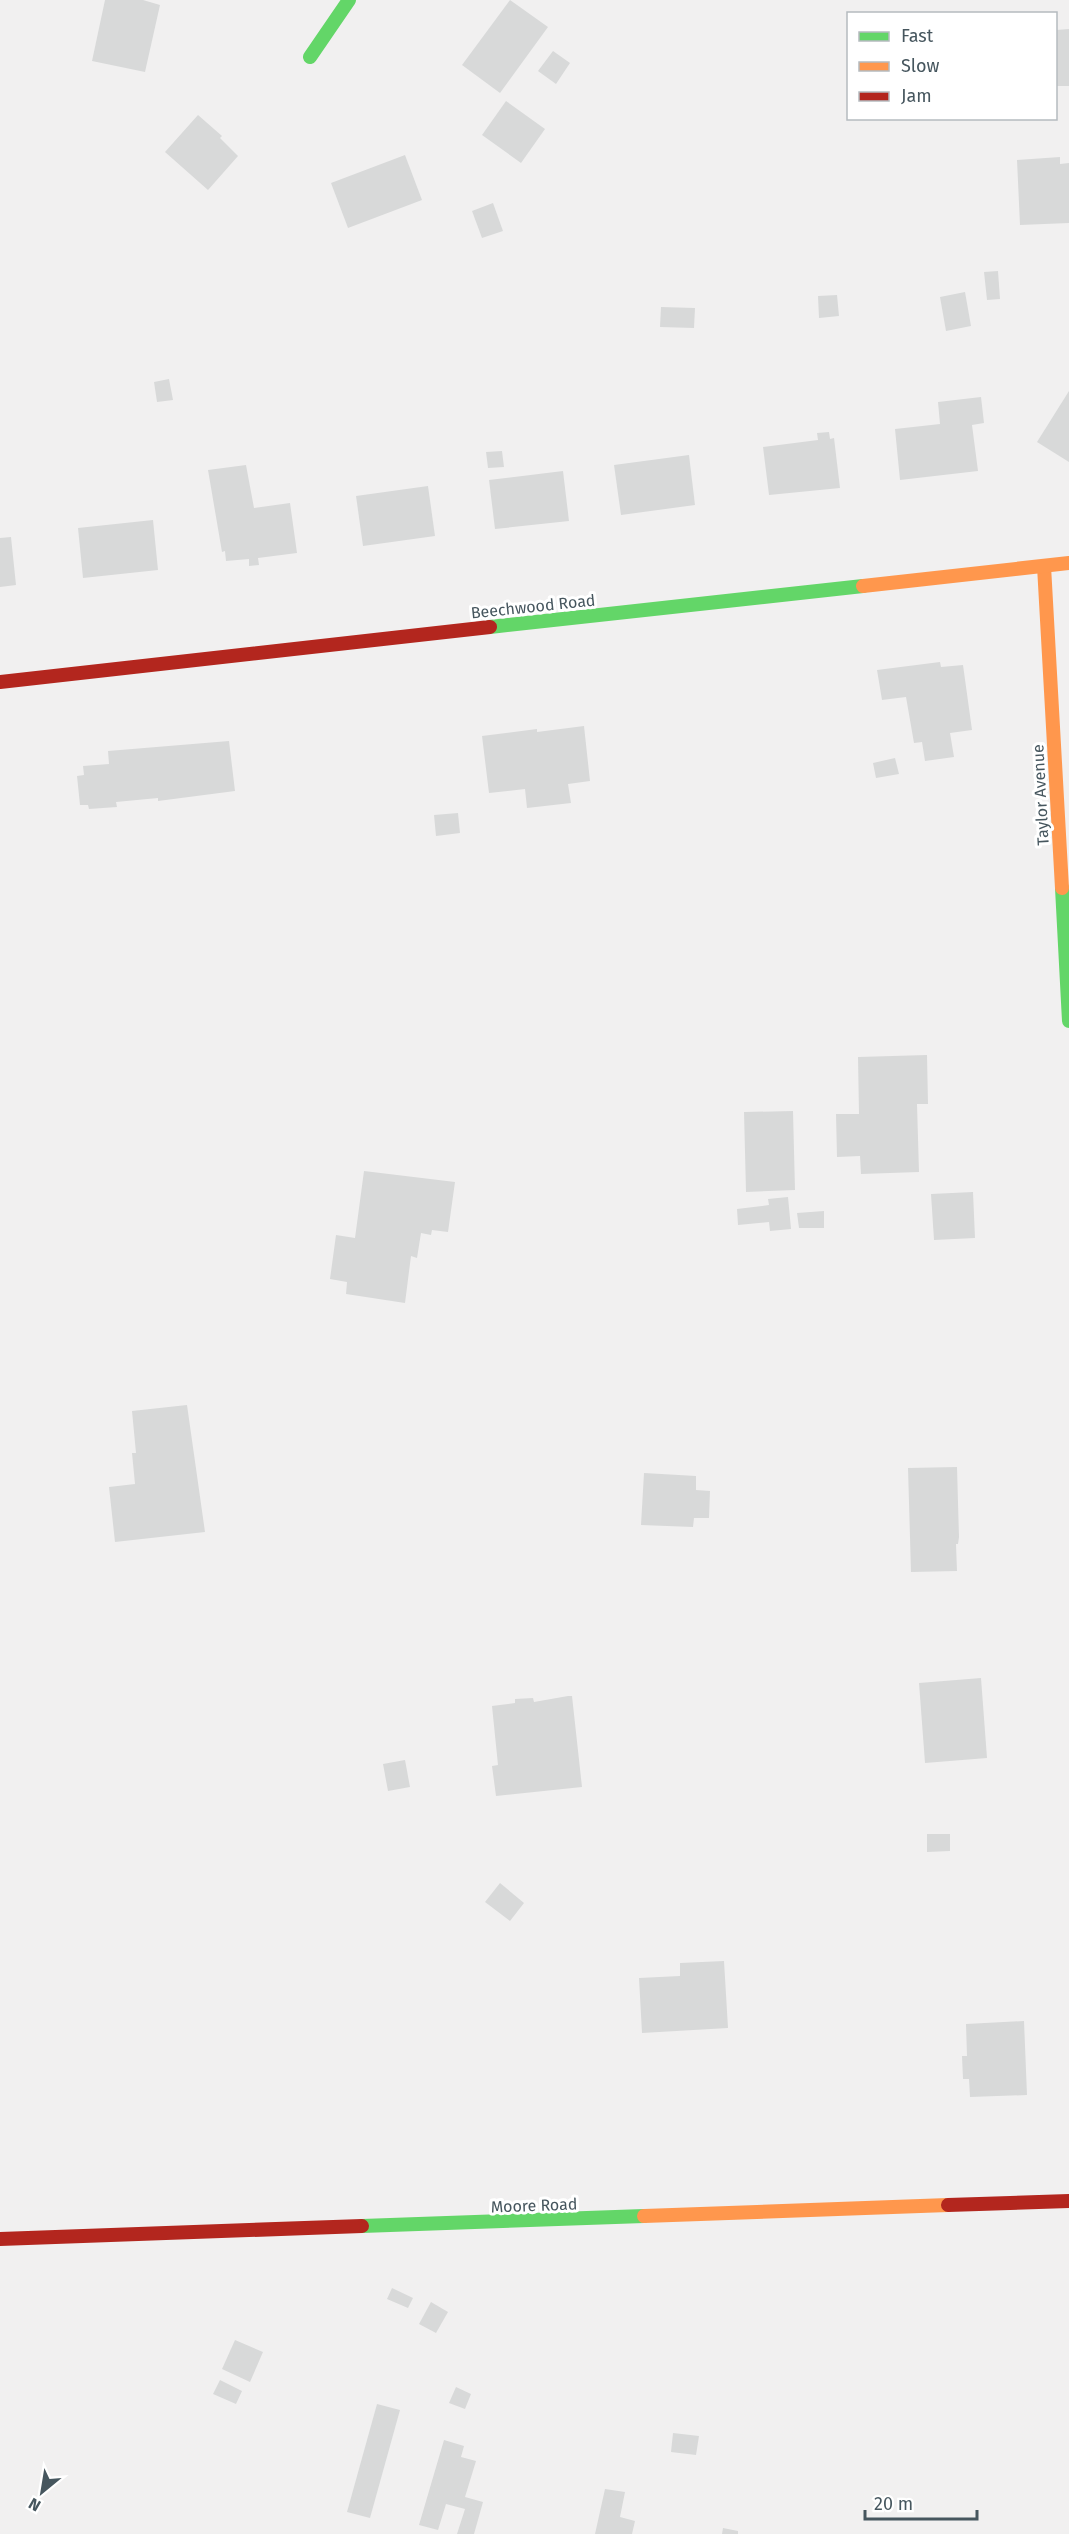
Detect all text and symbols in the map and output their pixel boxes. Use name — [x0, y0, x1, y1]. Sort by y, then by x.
legend — [847, 12, 1057, 120]
text: Fast — [901, 25, 934, 47]
text: Slow — [901, 55, 940, 77]
text: Jam — [901, 85, 932, 107]
street label: Beechwood Road — [470, 591, 596, 622]
street label: Taylor Avenue — [1028, 744, 1053, 846]
street label: Moore Road — [490, 2194, 578, 2217]
north arrow — [12, 2462, 72, 2522]
scale bar — [865, 2483, 978, 2521]
text: 20 m — [874, 2493, 913, 2515]
text: N — [25, 2494, 44, 2515]

